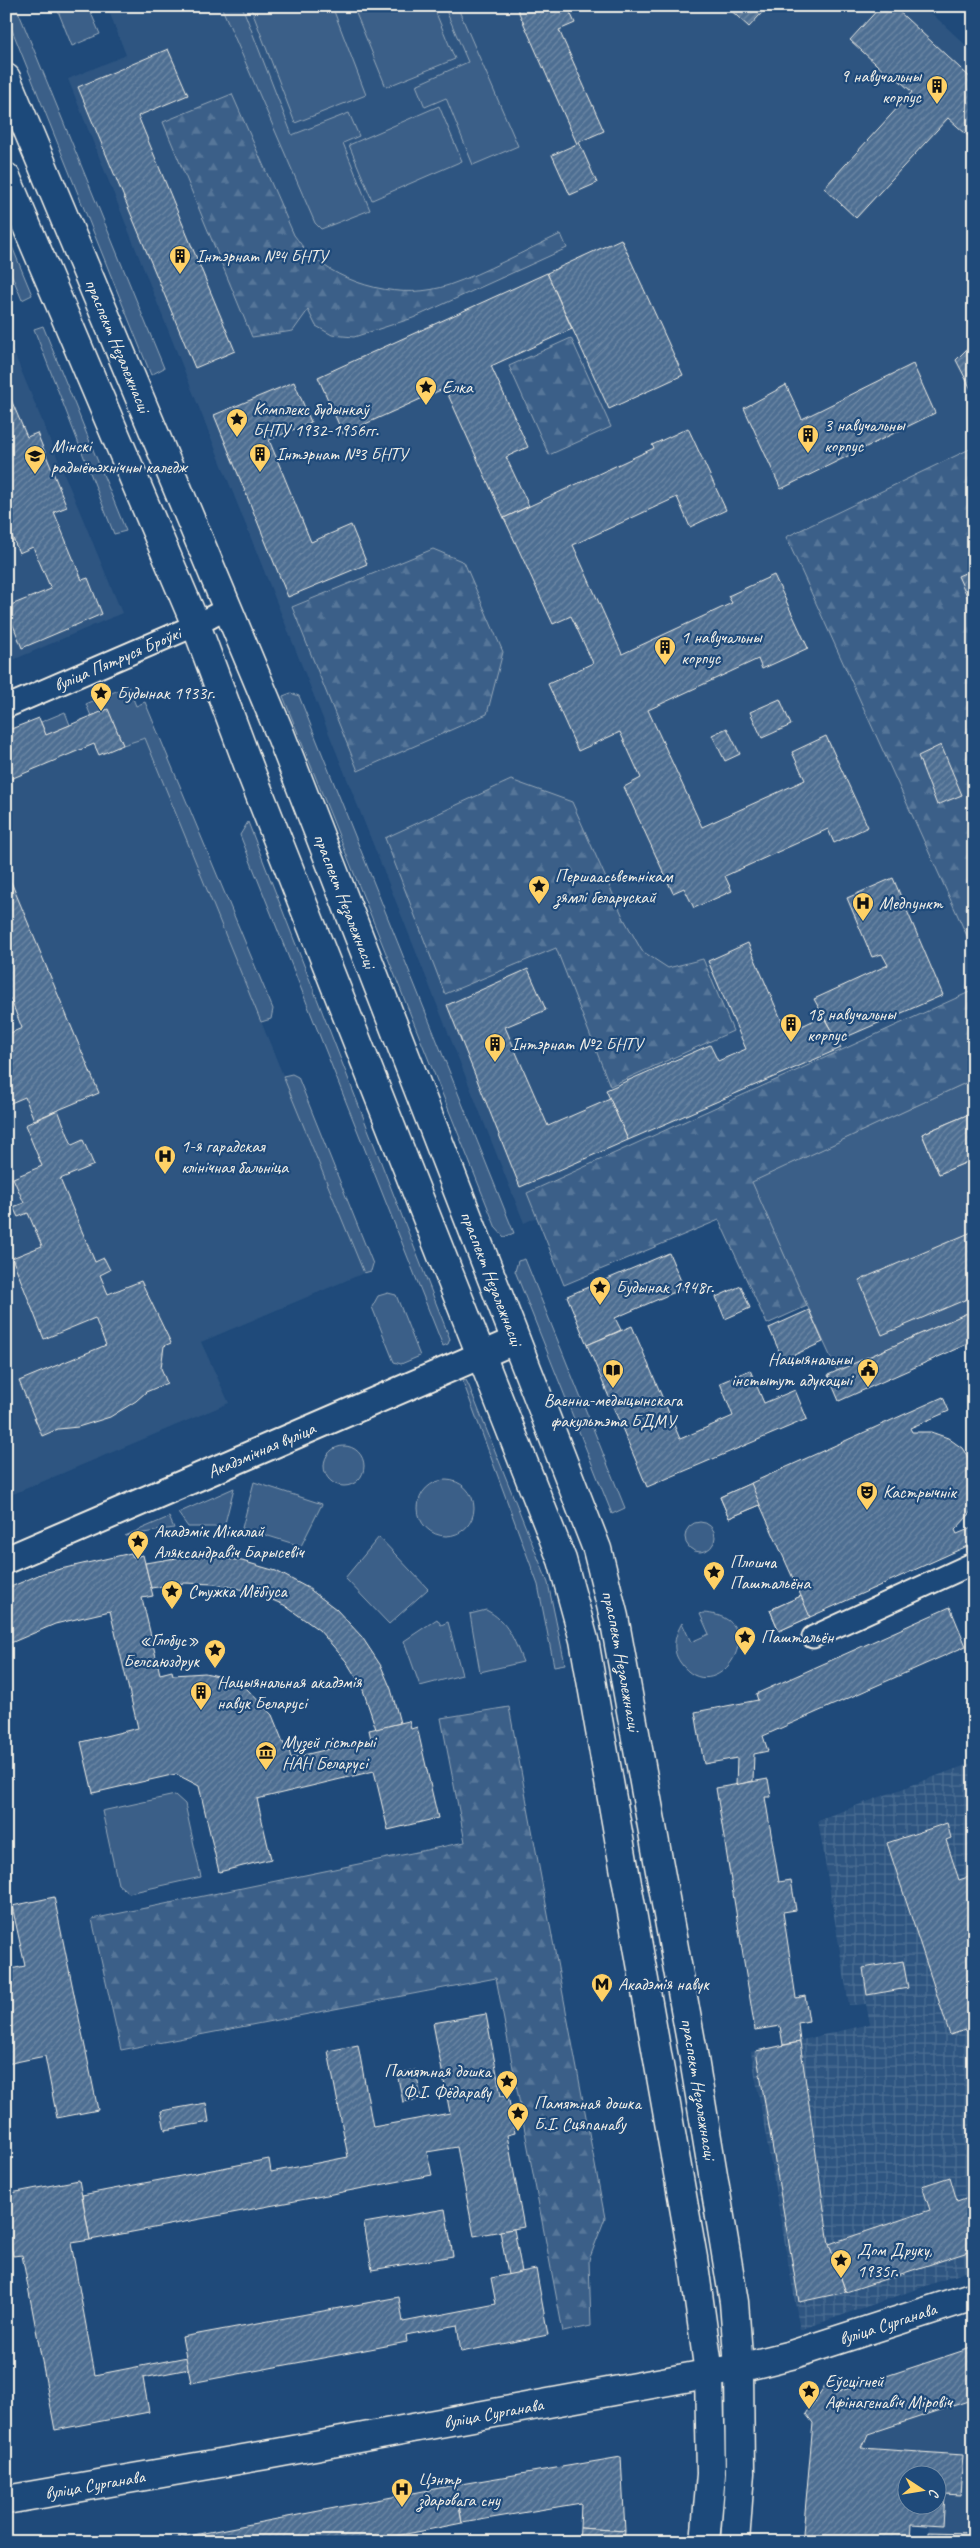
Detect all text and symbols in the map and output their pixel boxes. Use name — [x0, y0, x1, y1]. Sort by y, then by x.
place label: 9 навучальны корпус — [841, 65, 923, 108]
building icon: 9 навучальны корпус — [925, 74, 949, 105]
building icon: Інтэрнат №4 БНТУ — [168, 244, 192, 275]
place label: Інтэрнат №4 БНТУ — [196, 245, 330, 267]
street label: праспект Незалежнасці — [80, 275, 157, 418]
place icon: Елка — [414, 375, 438, 406]
place label: Елка — [442, 376, 474, 398]
place label: Комплекс будынкаў БНТУ 1932-1956гг. — [253, 398, 379, 441]
place icon: Комплекс будынкаў БНТУ 1932-1956гг. — [225, 407, 249, 438]
place label: 3 навучальны корпус — [824, 414, 906, 457]
building icon: 3 навучальны корпус — [796, 423, 820, 454]
place label: Мінскі радыётэхнічны каледж — [51, 435, 189, 478]
building icon: Інтэрнат №3 БНТУ — [248, 442, 272, 473]
place label: Інтэрнат №3 БНТУ — [276, 443, 410, 465]
school or university icon: Мінскі радыётэхнічны каледж — [23, 444, 47, 475]
street label: вуліца Пятруся Броўкі — [50, 621, 186, 696]
place label: 1 навучальны корпус — [681, 626, 763, 669]
building icon: 1 навучальны корпус — [653, 635, 677, 666]
place icon: Будынак 1933г. — [89, 681, 113, 712]
place label: Будынак 1933г. — [117, 682, 215, 704]
street label: праспект Незалежнасці — [309, 830, 382, 974]
place label: Першаасьветнікам зямлі беларускай — [553, 865, 674, 909]
place icon: Першаасьветнікам зямлі беларускай — [527, 874, 551, 905]
hospital icon: Медпункт — [851, 891, 875, 922]
place label: Медпункт — [879, 892, 944, 914]
place label: 18 навучальны корпус — [807, 1003, 897, 1046]
building icon: 18 навучальны корпус — [779, 1012, 803, 1043]
building icon: Інтэрнат №2 БНТУ — [483, 1032, 507, 1063]
place label: Інтэрнат №2 БНТУ — [511, 1033, 645, 1055]
place label: 1-я гарадская клінічная бальніца — [181, 1135, 289, 1178]
hospital icon: 1-я гарадская клінічная бальніца — [153, 1144, 177, 1175]
street label: праспект Незалежнасці — [456, 1208, 529, 1351]
place icon: Будынак 1948г. — [588, 1275, 612, 1306]
place label: Будынак 1948г. — [616, 1276, 714, 1298]
place label: Нацыянальны інстытут адукацыі — [731, 1348, 855, 1391]
public building icon: Нацыянальны інстытут адукацыі — [856, 1357, 880, 1388]
library icon: Ваенна-медыцынскага факультэта БДМУ — [601, 1358, 625, 1389]
place label: Ваенна-медыцынскага факультэта БДМУ — [544, 1389, 684, 1432]
street label: Акадэмічная вуліца — [204, 1417, 320, 1483]
theatre icon: Кастрычнік — [855, 1480, 879, 1511]
place label: Кастрычнік — [883, 1481, 958, 1503]
place label: Акадэмік Мікалай Аляксандравіч Барысевіч — [154, 1520, 306, 1563]
place icon: Акадэмік Мікалай Аляксандравіч Барысевіч — [126, 1529, 150, 1560]
place label: Плошча Паштальёна — [730, 1551, 812, 1594]
place icon: Плошча Паштальёна — [702, 1560, 726, 1591]
place icon: Стужка Мёбіуса — [160, 1579, 184, 1610]
place label: Стужка Мёбіуса — [188, 1580, 289, 1602]
street label: праспект Незалежнасці — [597, 1588, 646, 1736]
place icon: Паштальён — [733, 1625, 757, 1656]
place label: Паштальён — [761, 1626, 835, 1648]
place label: «Глобус» Белсаюздрук — [123, 1629, 200, 1672]
place icon: «Глобус» Белсаюздрук — [203, 1638, 227, 1669]
place label: Нацыянальная акадэмія навук Беларусі — [217, 1671, 363, 1714]
building icon: Нацыянальная акадэмія навук Беларусі — [189, 1680, 213, 1711]
place label: Музей гісторыі НАН Беларусі — [282, 1731, 378, 1774]
museum icon: Музей гісторыі НАН Беларусі — [254, 1740, 278, 1771]
metro station icon: Акадэмія навук — [590, 1972, 614, 2003]
place label: Акадэмія навук — [618, 1973, 710, 1995]
street label: праспект Незалежнасці — [676, 2017, 722, 2164]
place label: Памятная дошка Ф.І. Фёдараву — [384, 2060, 493, 2103]
place icon: Памятная дошка Ф.І. Фёдараву — [495, 2069, 519, 2100]
place label: Памятная дошка Б.І. Сцяпанаву — [534, 2092, 642, 2135]
place icon: Памятная дошка Б.І. Сцяпанаву — [506, 2101, 530, 2132]
place label: Дом Друку, 1935г. — [857, 2239, 932, 2282]
place icon: Дом Друку, 1935г. — [829, 2248, 853, 2279]
street label: вуліца Сурганава — [836, 2297, 941, 2350]
place label: Еўсцігней Афінагенавіч Міровіч — [825, 2370, 954, 2413]
place icon: Еўсцігней Афінагенавіч Міровіч — [797, 2379, 821, 2410]
street label: вуліца Сурганава — [442, 2393, 547, 2433]
street label: вуліца Сурганава — [43, 2465, 148, 2504]
north arrow — [898, 2466, 948, 2516]
place label: Цэнтр здаровага сну — [416, 2468, 502, 2512]
hospital icon: Цэнтр здаровага сну — [390, 2477, 414, 2508]
text: С — [925, 2487, 943, 2500]

